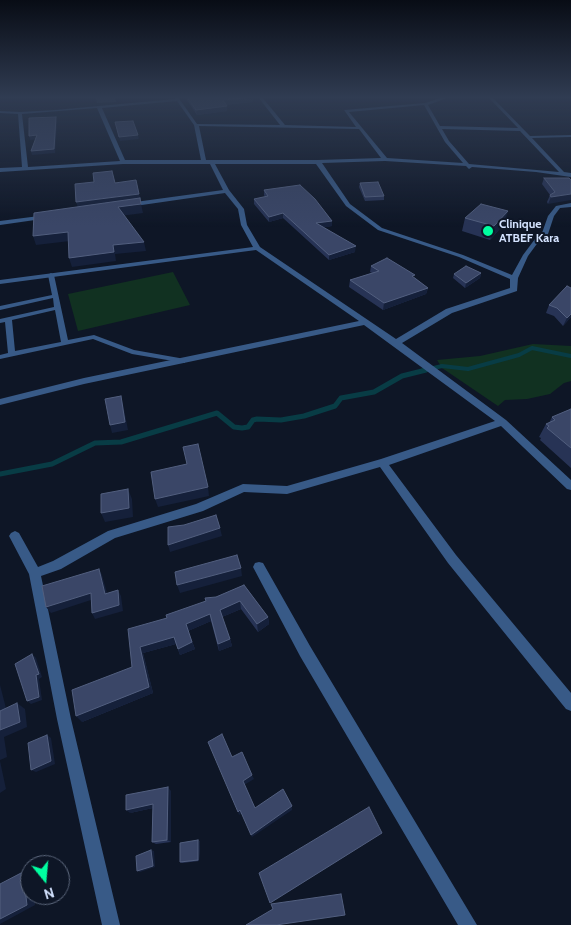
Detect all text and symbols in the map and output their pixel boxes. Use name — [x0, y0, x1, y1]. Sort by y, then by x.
place label: Clinique ATBEF Kara — [499, 217, 559, 245]
marker: Clinique ATBEF Kara — [481, 224, 495, 238]
north arrow — [20, 855, 70, 905]
text: N — [42, 883, 56, 903]

